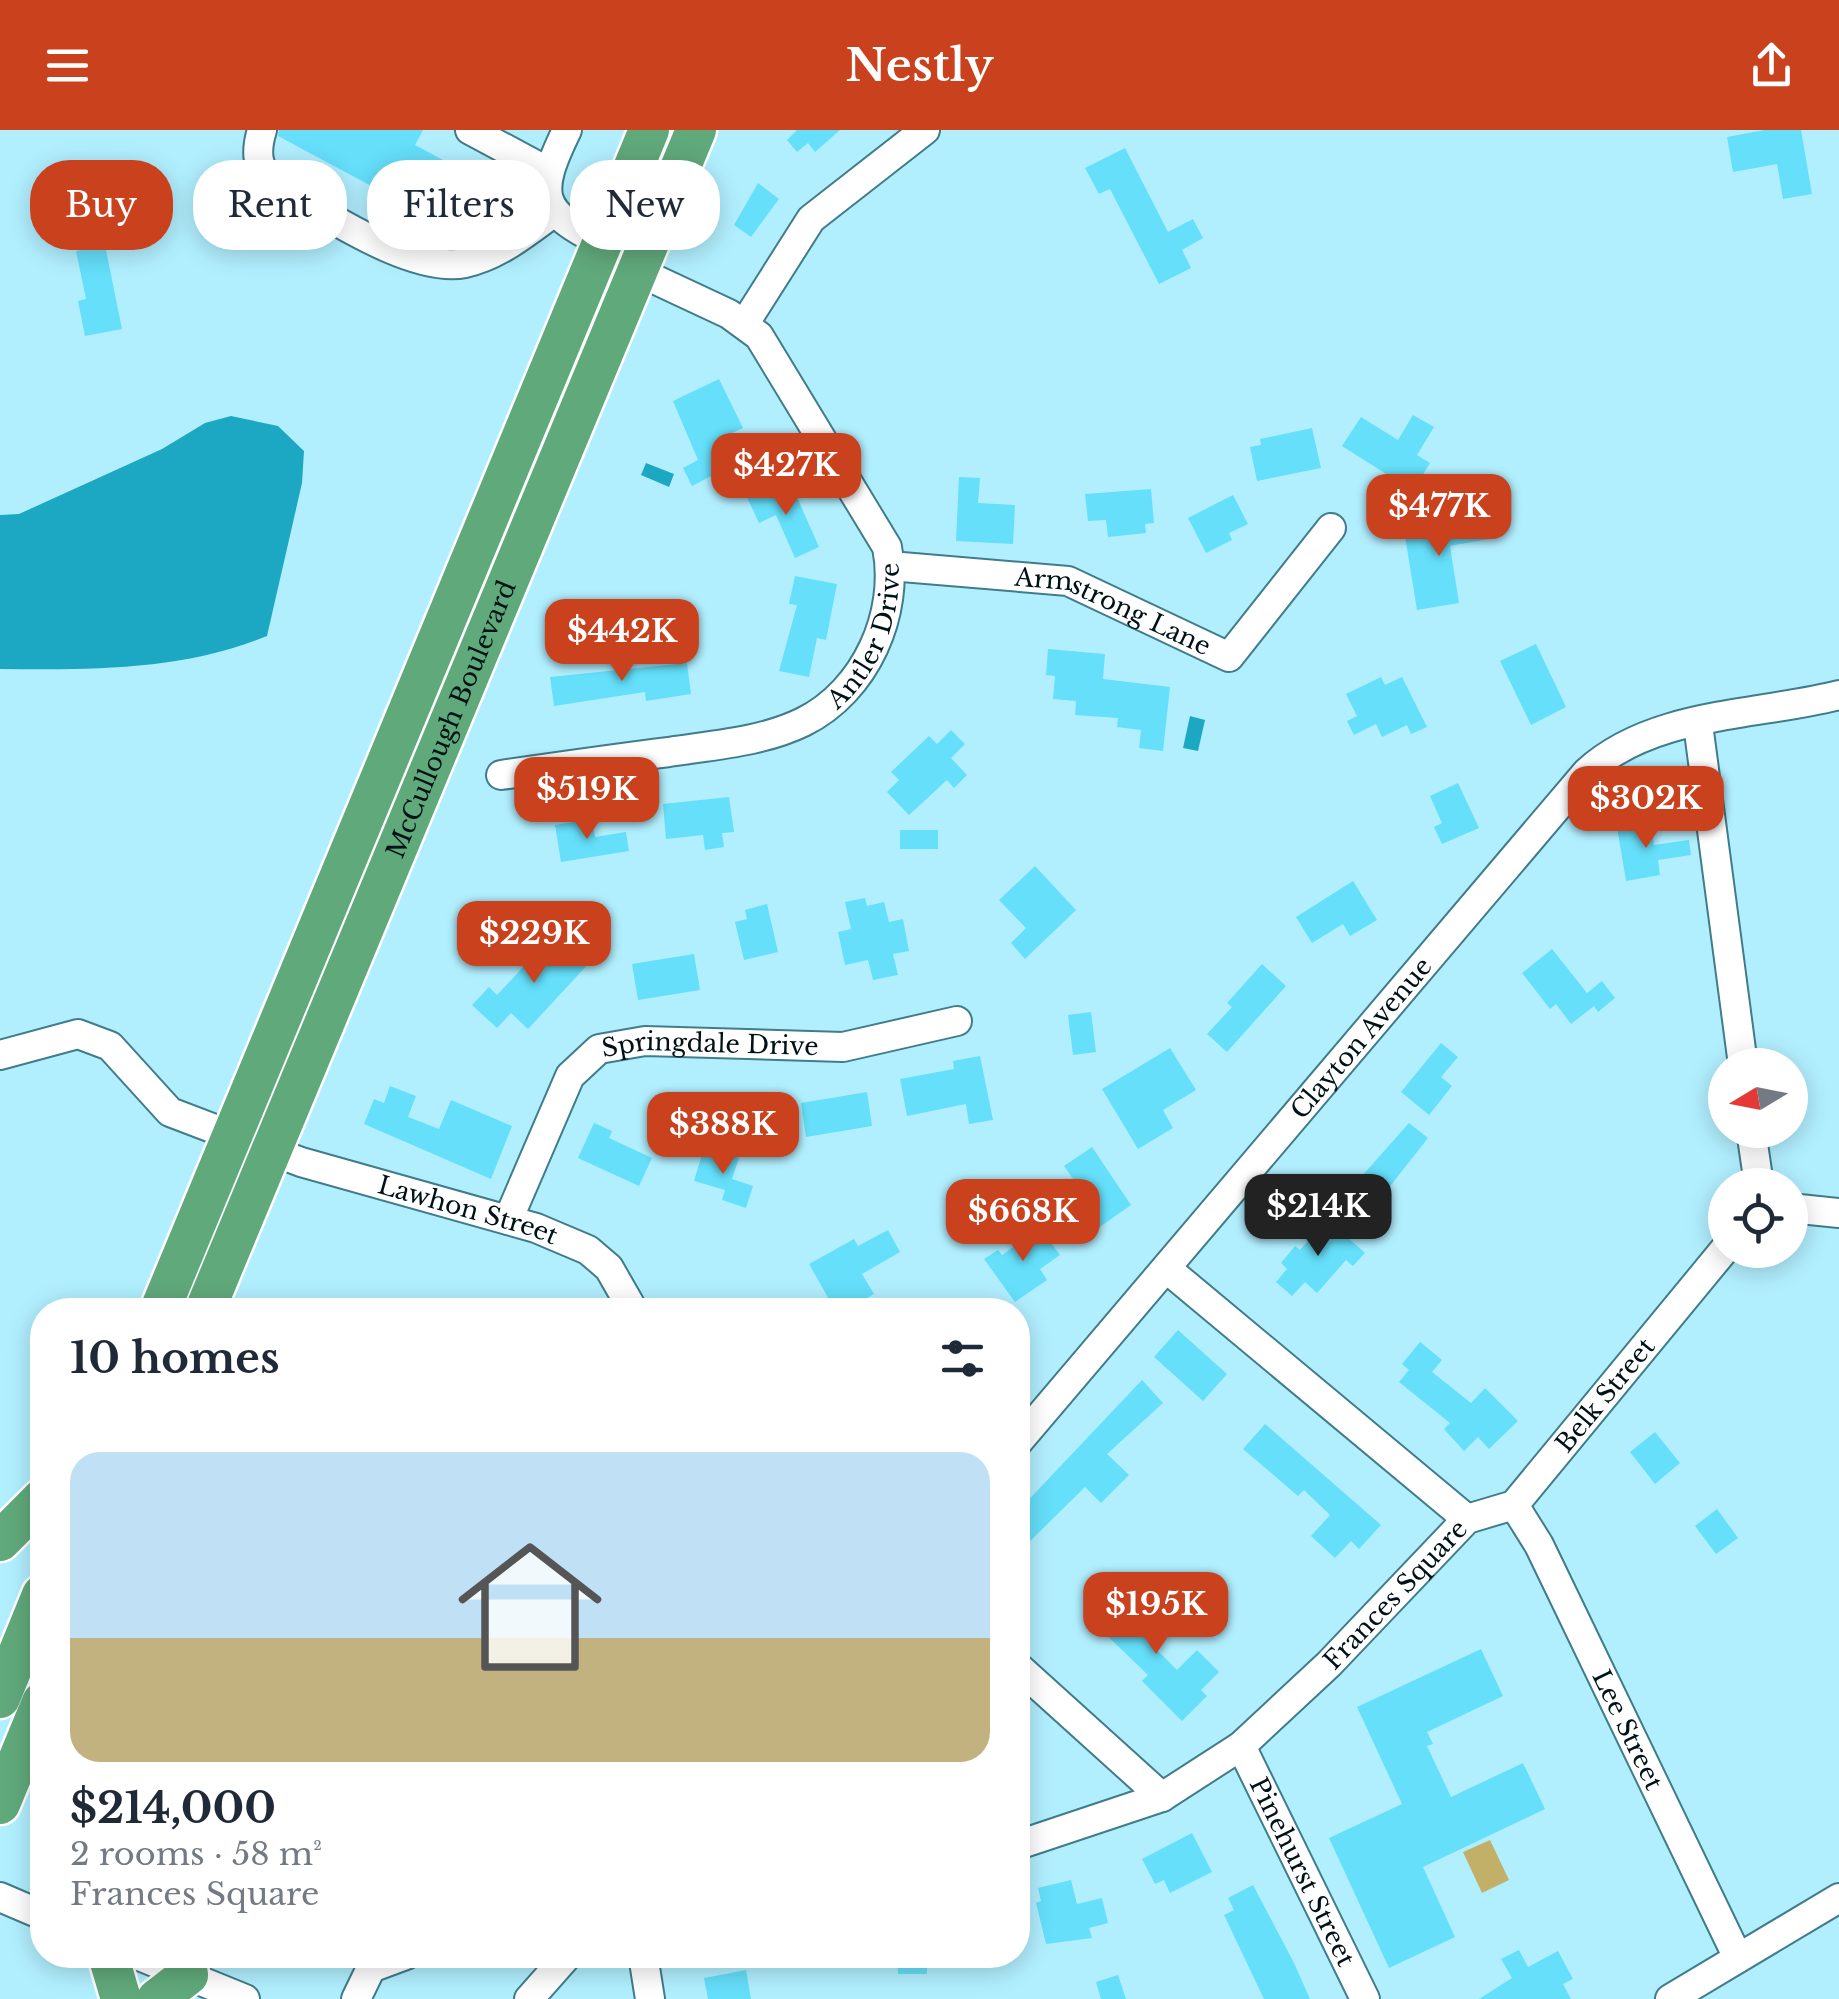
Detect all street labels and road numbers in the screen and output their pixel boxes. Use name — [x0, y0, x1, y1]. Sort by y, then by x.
street label: Armstrong Lane — [1012, 561, 1216, 662]
street label: Antler Drive — [820, 562, 905, 716]
street label: McCullough Boulevard — [379, 576, 522, 862]
street label: Clayton Avenue — [1284, 951, 1438, 1125]
street label: Springdale Drive — [599, 1026, 819, 1064]
street label: Lawhon Street — [374, 1169, 563, 1251]
street label: Belk Street — [1549, 1331, 1661, 1458]
street label: Frances Square — [1317, 1513, 1474, 1676]
street label: Lee Street — [1586, 1665, 1670, 1795]
street label: Pinehurst Street — [1243, 1772, 1362, 1972]

